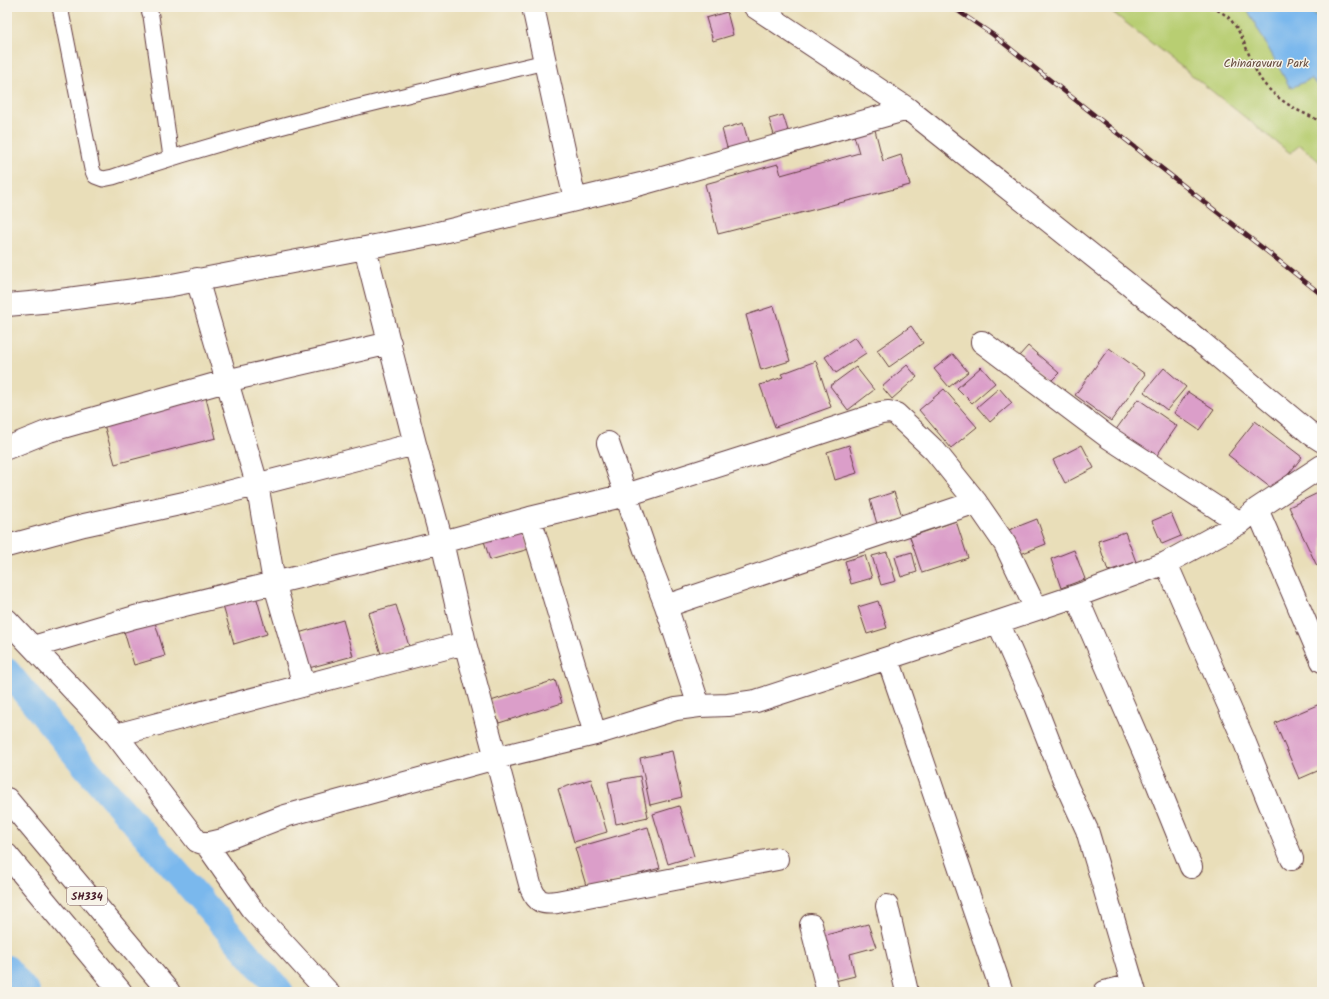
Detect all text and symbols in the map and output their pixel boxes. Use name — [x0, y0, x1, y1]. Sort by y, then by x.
park label: Chinaravuru Park — [1223, 54, 1309, 73]
road number: SH334 — [67, 887, 107, 905]

